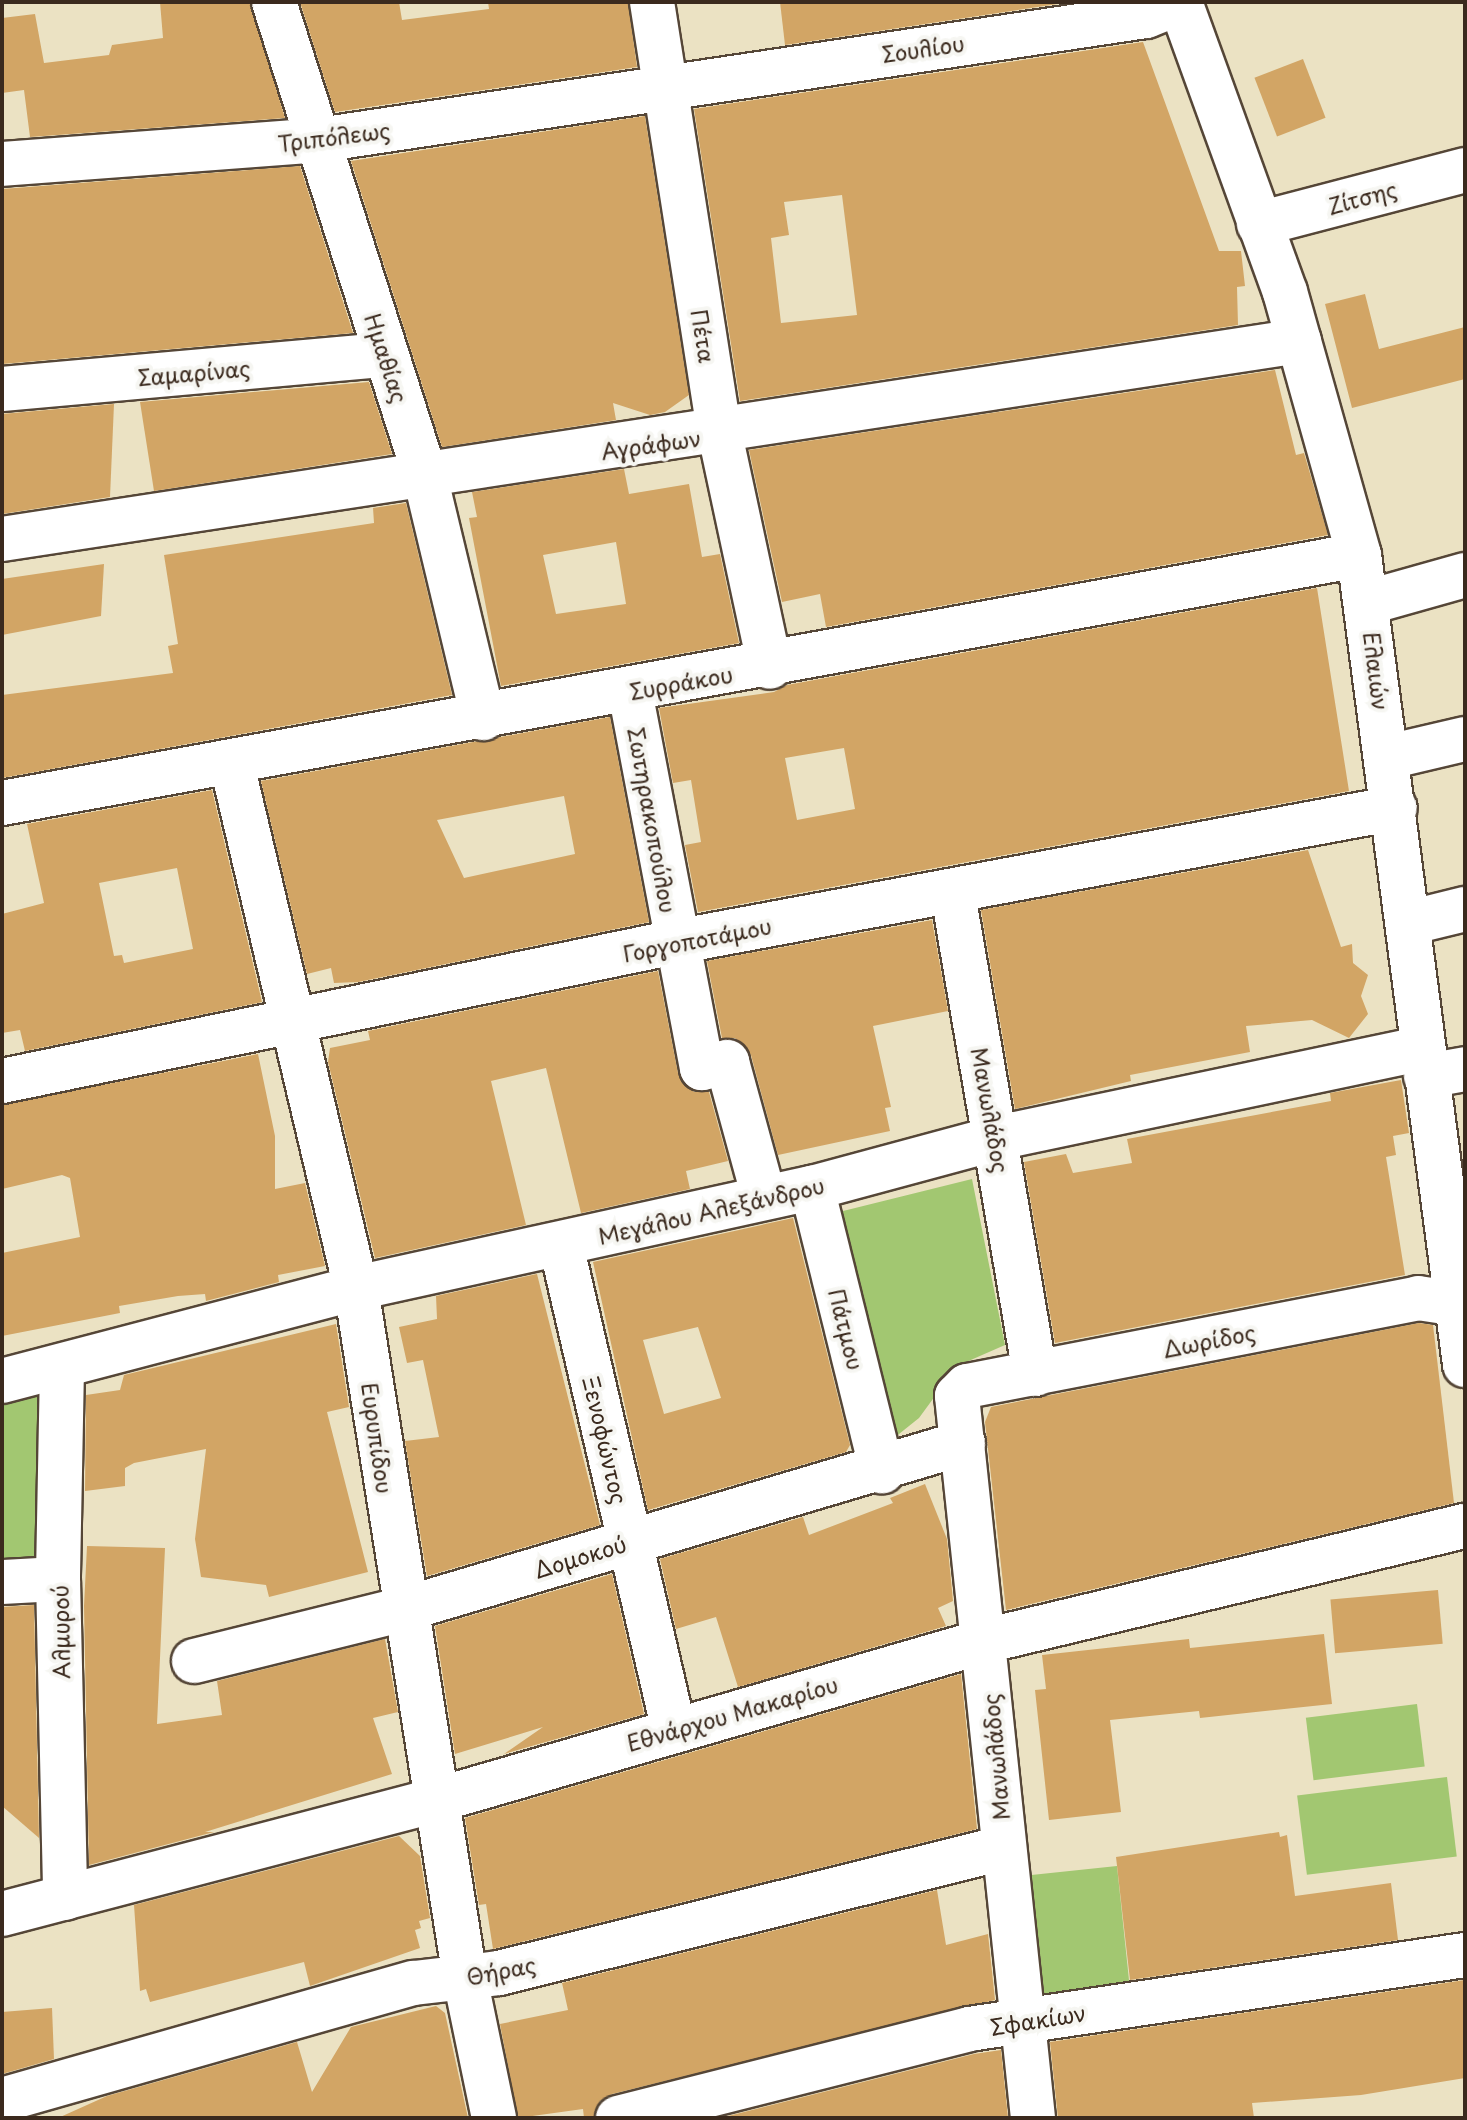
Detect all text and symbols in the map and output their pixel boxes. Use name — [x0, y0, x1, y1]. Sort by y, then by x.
street label: Σουλίου — [880, 29, 966, 67]
street label: Τριπόλεως — [276, 116, 392, 156]
street label: Ζίτσης — [1325, 175, 1399, 219]
street label: Πέτα — [687, 307, 721, 365]
street label: Ημαθίας — [360, 310, 414, 406]
street label: Σαμαρίνας — [137, 354, 251, 390]
street label: Αγράφων — [599, 424, 703, 464]
street label: Ελαιών — [1359, 630, 1395, 712]
street label: Συρράκου — [627, 660, 735, 704]
street label: Σωτηρακοπούλου — [624, 725, 682, 915]
street label: Γοργοποτάμου — [620, 912, 774, 966]
street label: Μανωλάδος — [967, 1045, 1015, 1175]
street label: Μεγάλου Αλεξάνδρου — [595, 1171, 827, 1249]
street label: Πάτμου — [824, 1286, 870, 1372]
street label: Δωρίδος — [1160, 1318, 1258, 1362]
street label: Ξενοφώντος — [578, 1374, 634, 1506]
street label: Ευρυπίδου — [357, 1381, 399, 1495]
street label: Δομοκού — [531, 1529, 629, 1583]
street label: Αλμυρού — [46, 1585, 74, 1679]
street label: Εθνάρχου Μακαρίου — [623, 1670, 841, 1756]
street label: Μανωλάδος — [976, 1693, 1014, 1821]
street label: Θήρας — [464, 1950, 538, 1990]
street label: Σφακίων — [988, 1998, 1088, 2040]

